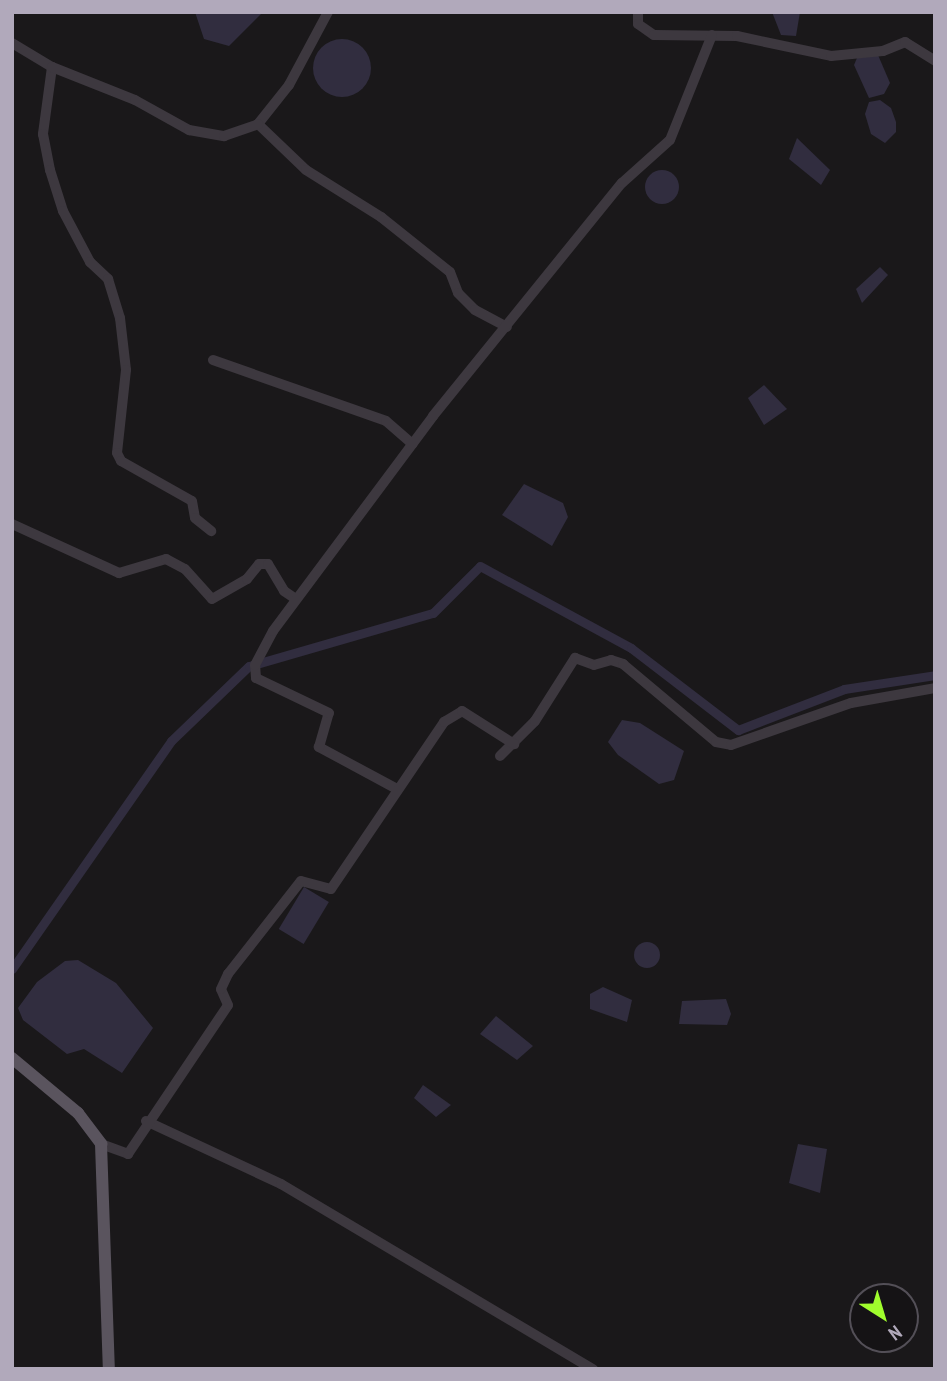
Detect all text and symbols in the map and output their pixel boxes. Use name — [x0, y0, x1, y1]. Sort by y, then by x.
north arrow — [849, 1283, 919, 1353]
text: N — [884, 1320, 907, 1346]

